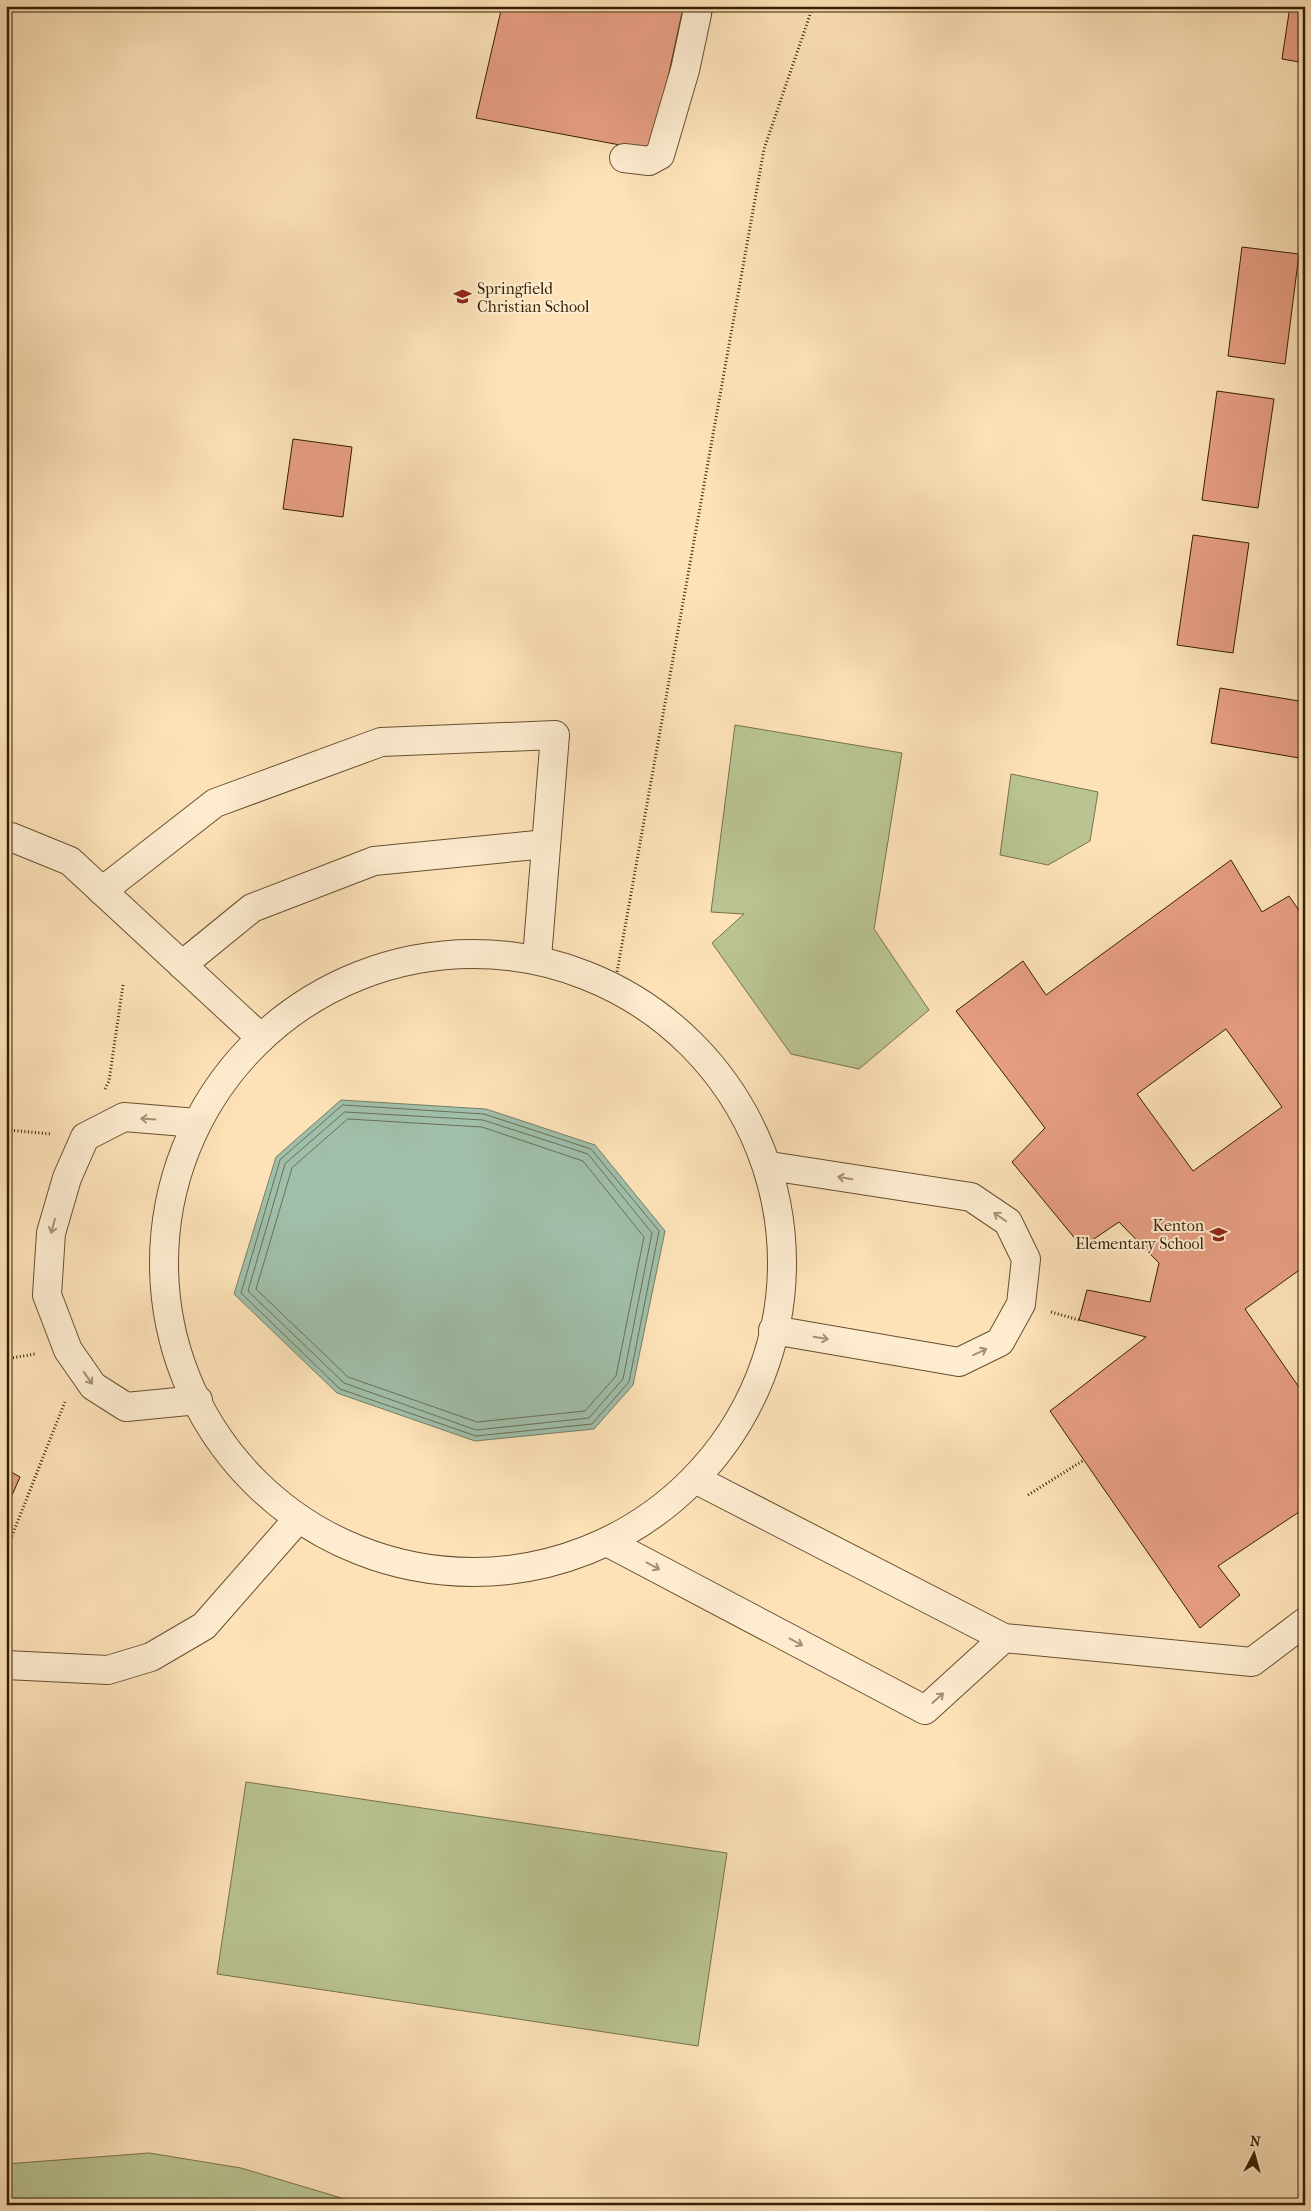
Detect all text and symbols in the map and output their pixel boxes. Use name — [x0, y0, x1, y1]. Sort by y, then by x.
place label: Springfield Christian School — [477, 279, 590, 316]
school or university icon: Springfield Christian School — [453, 287, 473, 307]
one-way arrow — [141, 1115, 157, 1124]
one-way arrow — [837, 1172, 853, 1182]
one-way arrow — [993, 1212, 1007, 1222]
place label: Kenton Elementary School — [1075, 1216, 1205, 1253]
one-way arrow — [48, 1217, 57, 1233]
school or university icon: Kenton Elementary School — [1208, 1224, 1228, 1244]
one-way arrow — [813, 1333, 829, 1343]
one-way arrow — [972, 1346, 987, 1356]
one-way arrow — [83, 1370, 93, 1384]
one-way arrow — [645, 1561, 660, 1571]
one-way arrow — [789, 1637, 804, 1647]
one-way arrow — [931, 1693, 944, 1704]
north arrow — [1228, 2128, 1278, 2178]
text: N — [1249, 2133, 1262, 2151]

